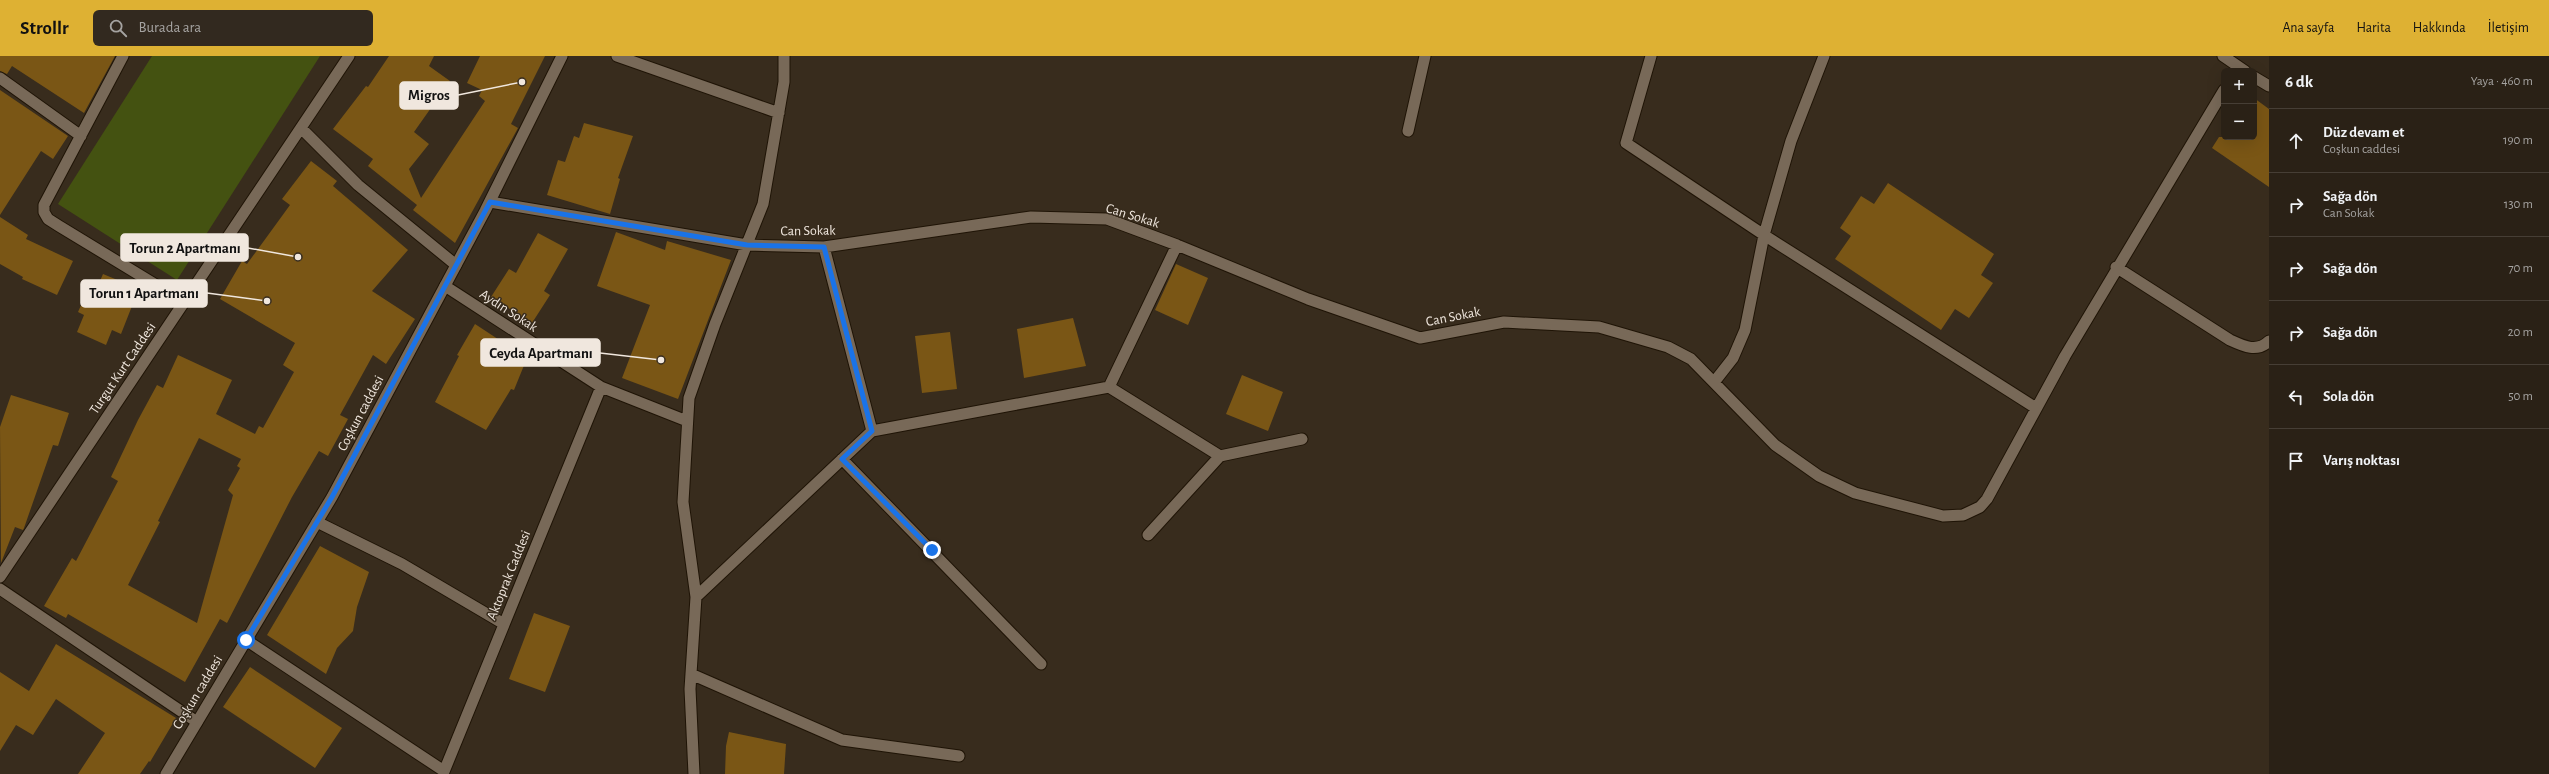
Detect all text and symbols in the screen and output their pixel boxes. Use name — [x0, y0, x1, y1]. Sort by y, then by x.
search box — [93, 10, 373, 46]
icon: search — [107, 17, 129, 39]
text: Strollr — [20, 19, 69, 38]
text: Burada ara — [139, 20, 201, 35]
text: Ana sayfa — [2282, 21, 2334, 35]
text: Harita — [2356, 21, 2391, 35]
text: Hakkında — [2413, 21, 2466, 35]
text: İletişim — [2488, 21, 2529, 35]
map controls — [2221, 68, 2257, 140]
button: + — [2221, 68, 2257, 104]
text: 6 dk — [2285, 73, 2313, 90]
text: Yaya · 460 m — [2471, 75, 2533, 88]
callout: Migros — [400, 82, 458, 109]
text: Migros — [408, 88, 450, 103]
button: − — [2221, 104, 2257, 140]
text: Düz devam et — [2323, 125, 2404, 140]
icon: ahead — [2285, 130, 2307, 152]
text: 190 m — [2503, 134, 2533, 147]
text: Coşkun caddesi — [2323, 143, 2400, 156]
text: Sağa dön — [2323, 189, 2377, 204]
icon: right — [2285, 194, 2307, 216]
text: 130 m — [2504, 198, 2533, 211]
street label: Can Sokak — [1104, 201, 1162, 231]
text: Can Sokak — [2323, 207, 2374, 220]
street label: Can Sokak — [780, 224, 836, 238]
callout: Torun 2 Apartmanı — [121, 234, 248, 261]
text: Torun 2 Apartmanı — [129, 241, 241, 256]
icon: right — [2285, 258, 2307, 280]
text: Sağa dön — [2323, 261, 2377, 276]
text: 70 m — [2508, 262, 2533, 275]
callout: Torun 1 Apartmanı — [81, 280, 207, 307]
text: Torun 1 Apartmanı — [89, 286, 199, 301]
street label: Aydın Sokak — [477, 287, 540, 335]
street label: Can Sokak — [1425, 305, 1482, 329]
street label: Turgut Kurt Caddesi — [87, 320, 159, 417]
icon: right — [2285, 322, 2307, 344]
text: Sağa dön — [2323, 325, 2377, 340]
text: 20 m — [2508, 326, 2533, 339]
callout: Ceyda Apartmanı — [481, 339, 600, 366]
text: Ceyda Apartmanı — [489, 346, 593, 361]
street label: Coşkun caddesi — [335, 373, 387, 453]
icon: left — [2285, 386, 2307, 408]
text: Sola dön — [2323, 389, 2374, 404]
text: 50 m — [2508, 390, 2533, 403]
icon: arrive — [2285, 450, 2307, 472]
text: Varış noktası — [2323, 453, 2400, 468]
street label: Aktoprak Caddesi — [485, 529, 533, 622]
route end — [923, 541, 941, 559]
route start — [237, 631, 255, 649]
street label: Coşkun caddesi — [170, 653, 225, 732]

